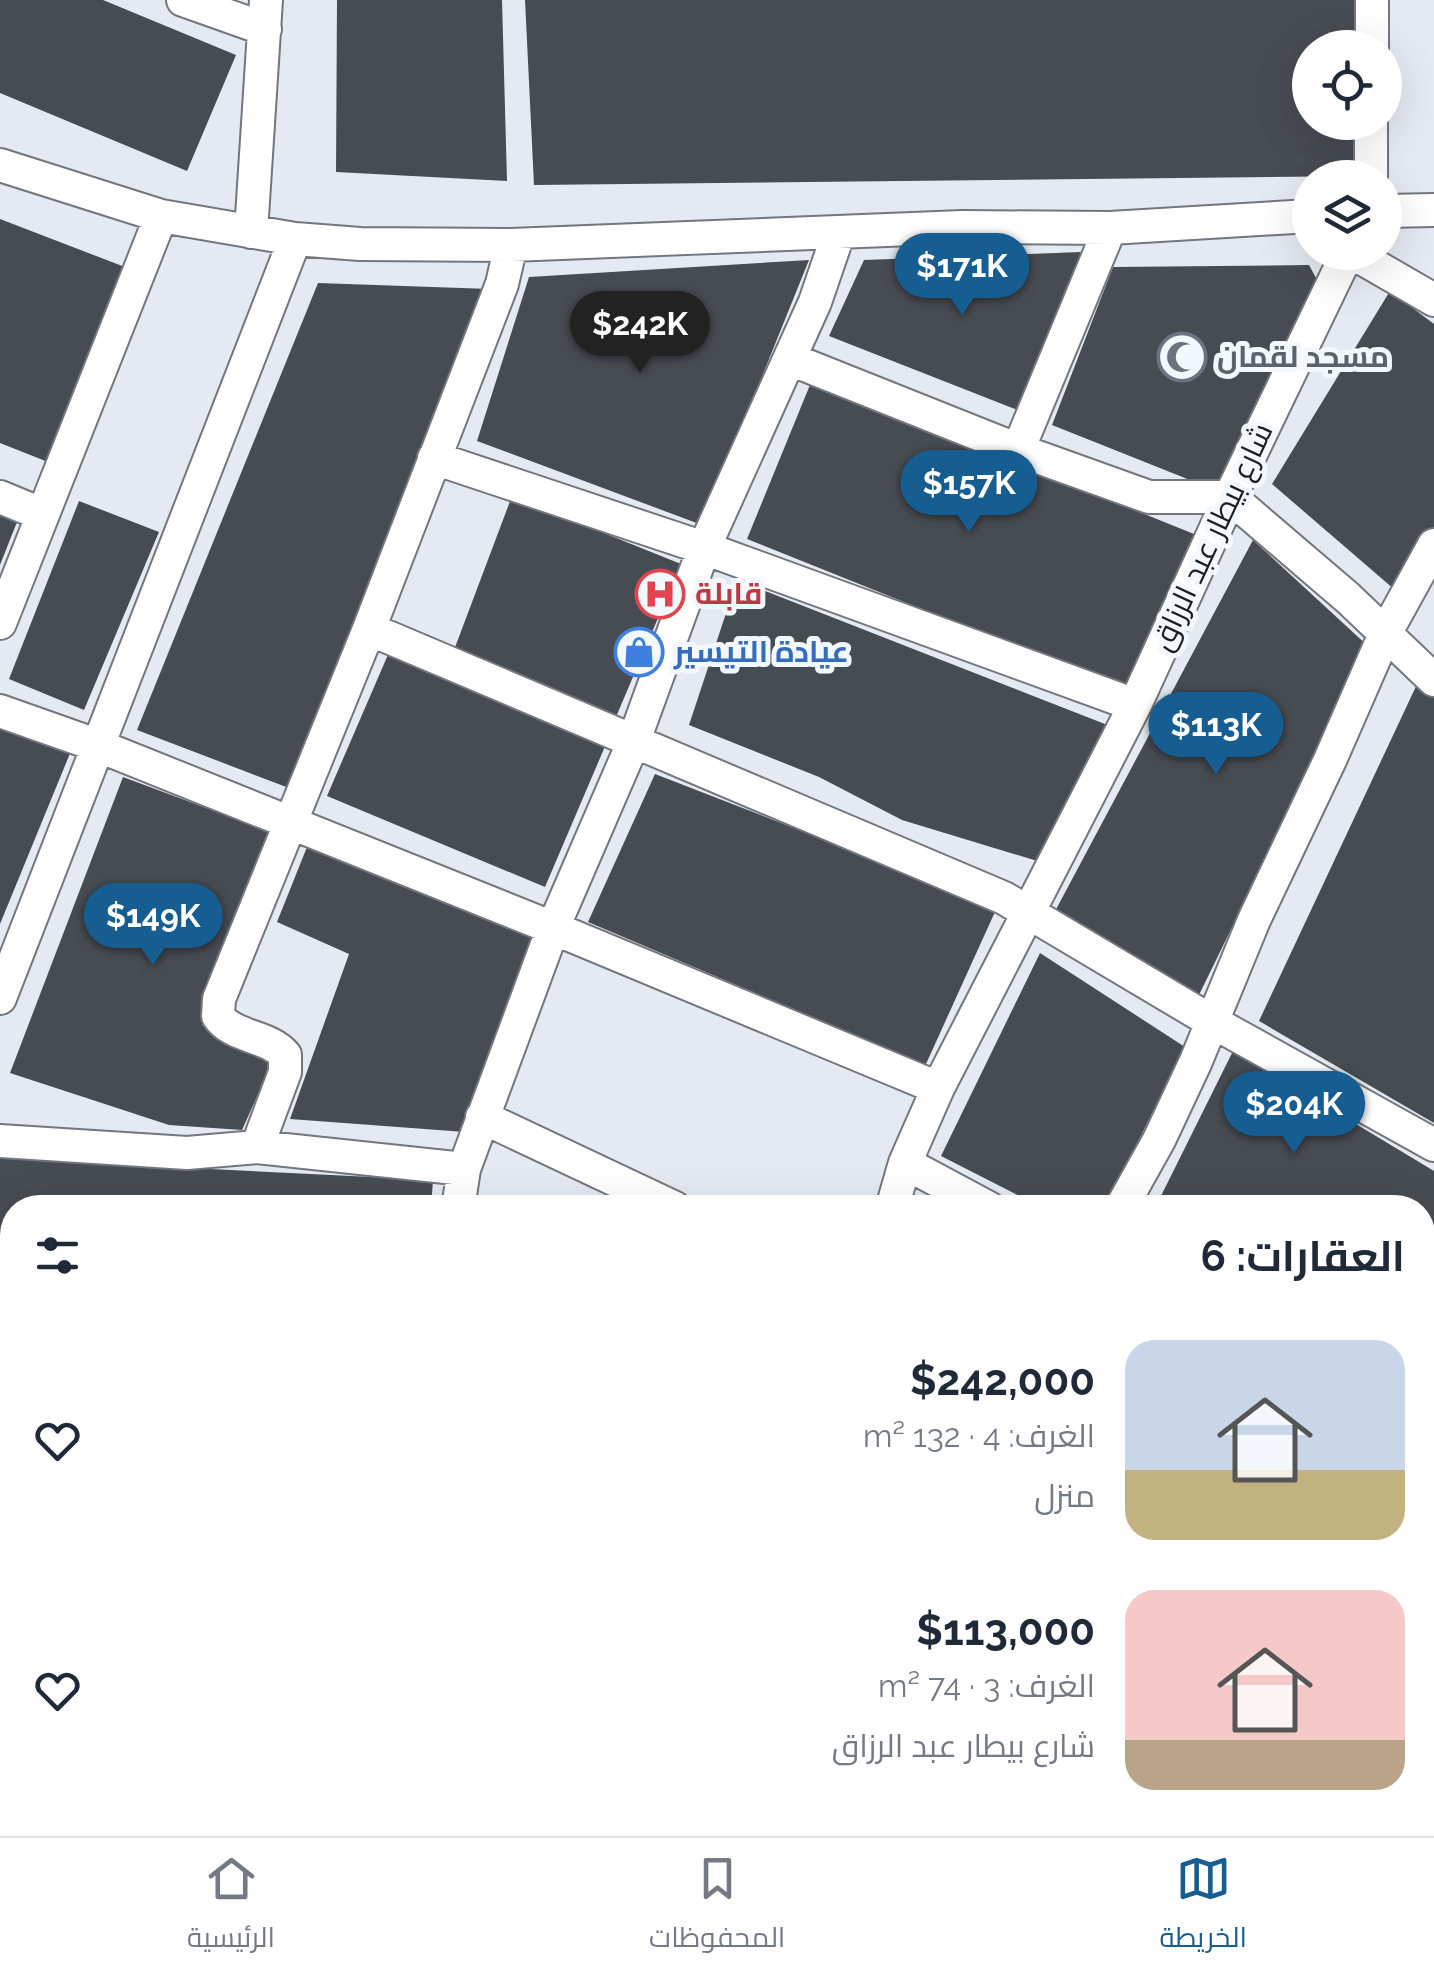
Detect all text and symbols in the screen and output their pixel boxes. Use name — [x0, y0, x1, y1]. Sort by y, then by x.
map controls — [1292, 30, 1402, 270]
button: locate — [1292, 30, 1402, 140]
button: layers — [1292, 160, 1402, 270]
pin: $171K — [892, 233, 1032, 318]
text: $171K — [916, 247, 1008, 284]
pin: $242K — [570, 291, 710, 376]
text: $242K — [592, 305, 688, 342]
mosque icon: مسجد لقمان — [1156, 331, 1208, 383]
place label: مسجد لقمان — [1217, 339, 1389, 374]
street label: شارع بيطار عبد الرزاق — [1144, 418, 1282, 657]
pin: $157K — [899, 450, 1039, 535]
text: $157K — [922, 464, 1016, 501]
hospital icon: قابلة — [634, 568, 686, 620]
place label: قابلة — [695, 576, 763, 611]
shop icon: عيادة التيسير — [613, 626, 665, 678]
place label: عيادة التيسير — [673, 634, 849, 670]
pin: $113K — [1146, 692, 1286, 777]
text: $113K — [1170, 706, 1262, 743]
pin: $149K — [83, 883, 223, 968]
text: $149K — [106, 897, 200, 934]
pin: $204K — [1224, 1071, 1364, 1156]
text: $204K — [1245, 1085, 1343, 1122]
icon: filters — [30, 1228, 85, 1283]
text: العقارات: 6 — [1201, 1232, 1405, 1281]
text: $242,000 — [910, 1356, 1095, 1405]
icon: home — [1205, 1380, 1325, 1500]
icon: heart — [30, 1413, 85, 1468]
text: الغرف: 4 · 132 m² — [863, 1417, 1095, 1454]
text: منزل — [1034, 1477, 1095, 1514]
text: $113,000 — [916, 1606, 1095, 1655]
icon: home — [1205, 1630, 1325, 1750]
icon: heart — [30, 1663, 85, 1718]
text: الغرف: 3 · 74 m² — [878, 1667, 1095, 1704]
text: شارع بيطار عبد الرزاق — [832, 1727, 1095, 1764]
tab: الرئيسية — [187, 1851, 275, 1963]
tab: المحفوظات — [649, 1851, 785, 1963]
tab: الخريطة — [1160, 1851, 1247, 1963]

